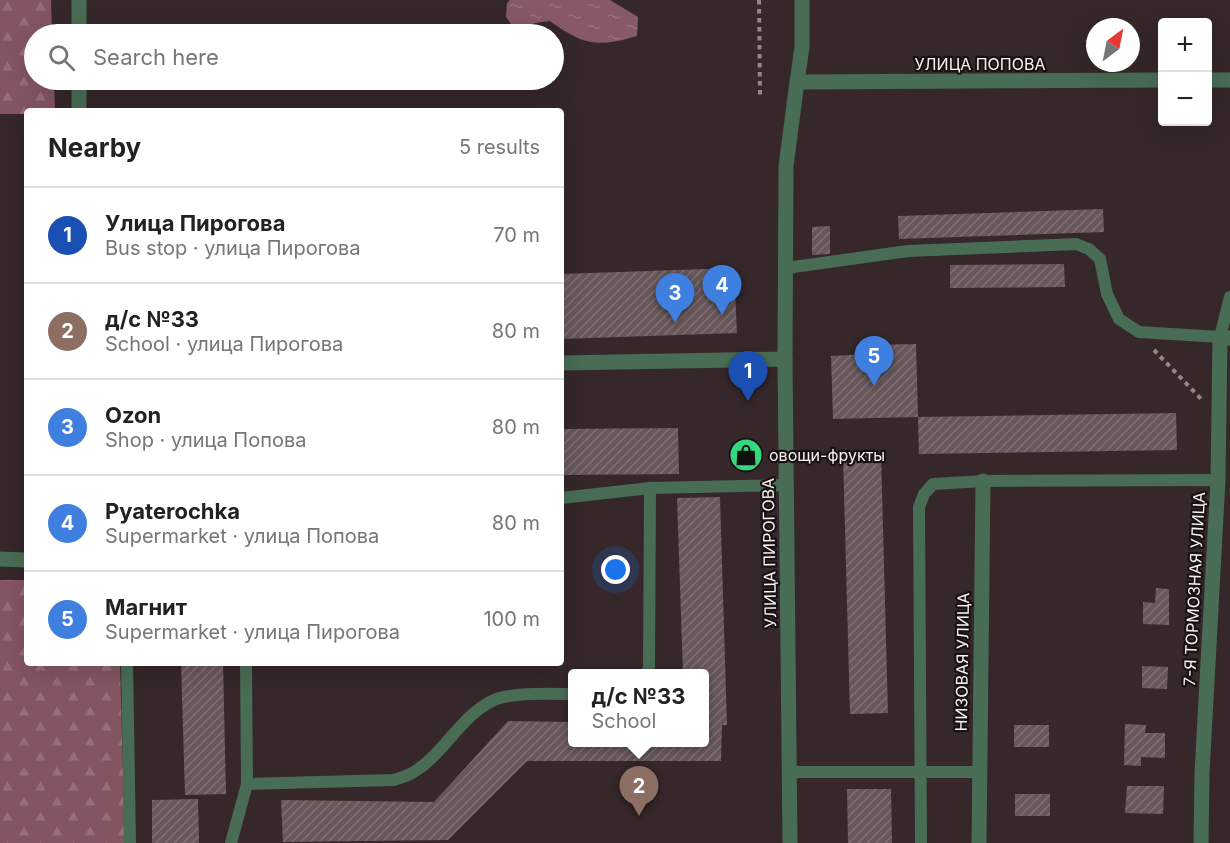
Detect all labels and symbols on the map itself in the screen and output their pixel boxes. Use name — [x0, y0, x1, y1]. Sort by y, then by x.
north arrow — [1086, 18, 1140, 72]
street label: УЛИЦА ПОПОВА — [915, 54, 1045, 74]
pin: 4 — [702, 266, 742, 315]
pin: 3 — [656, 274, 694, 323]
pin: 5 — [854, 336, 894, 386]
pin: 1 — [728, 352, 768, 401]
shop icon: овощи-фрукты — [728, 437, 764, 473]
place label: овощи-фрукты — [769, 445, 885, 465]
street label: УЛИЦА ПИРОГОВА — [758, 478, 780, 628]
street label: 7-Я ТОРМОЗНАЯ УЛИЦА — [1179, 491, 1209, 687]
your location — [601, 555, 630, 584]
street label: НИЗОВАЯ УЛИЦА — [951, 592, 973, 732]
pin: 2 — [620, 766, 658, 816]

